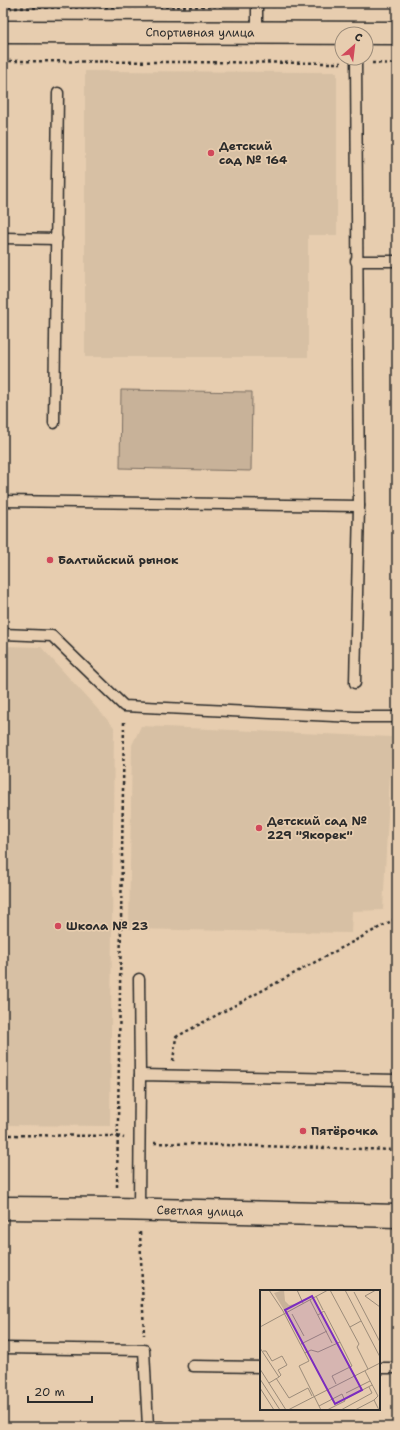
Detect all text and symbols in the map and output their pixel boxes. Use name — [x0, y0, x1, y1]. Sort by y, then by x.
street label: Спортивная улица — [145, 24, 255, 41]
north arrow — [334, 26, 374, 66]
text: С — [352, 29, 365, 46]
place label: Детский сад № 164 — [219, 138, 288, 168]
marker: Детский сад № 164 — [206, 148, 216, 158]
place label: Балтийский рынок — [58, 552, 179, 568]
marker: Балтийский рынок — [45, 555, 55, 565]
place label: Детский сад № 229 "Якорек" — [267, 813, 367, 843]
marker: Детский сад № 229 "Якорек" — [254, 823, 264, 833]
place label: Школа № 23 — [66, 918, 148, 934]
marker: Школа № 23 — [53, 921, 63, 931]
place label: Пятёрочка — [311, 1123, 379, 1139]
marker: Пятёрочка — [298, 1126, 308, 1136]
street label: Светлая улица — [156, 1202, 244, 1220]
inset map — [260, 1290, 380, 1410]
scale bar — [28, 1378, 92, 1404]
text: 20 m — [34, 1384, 65, 1400]

